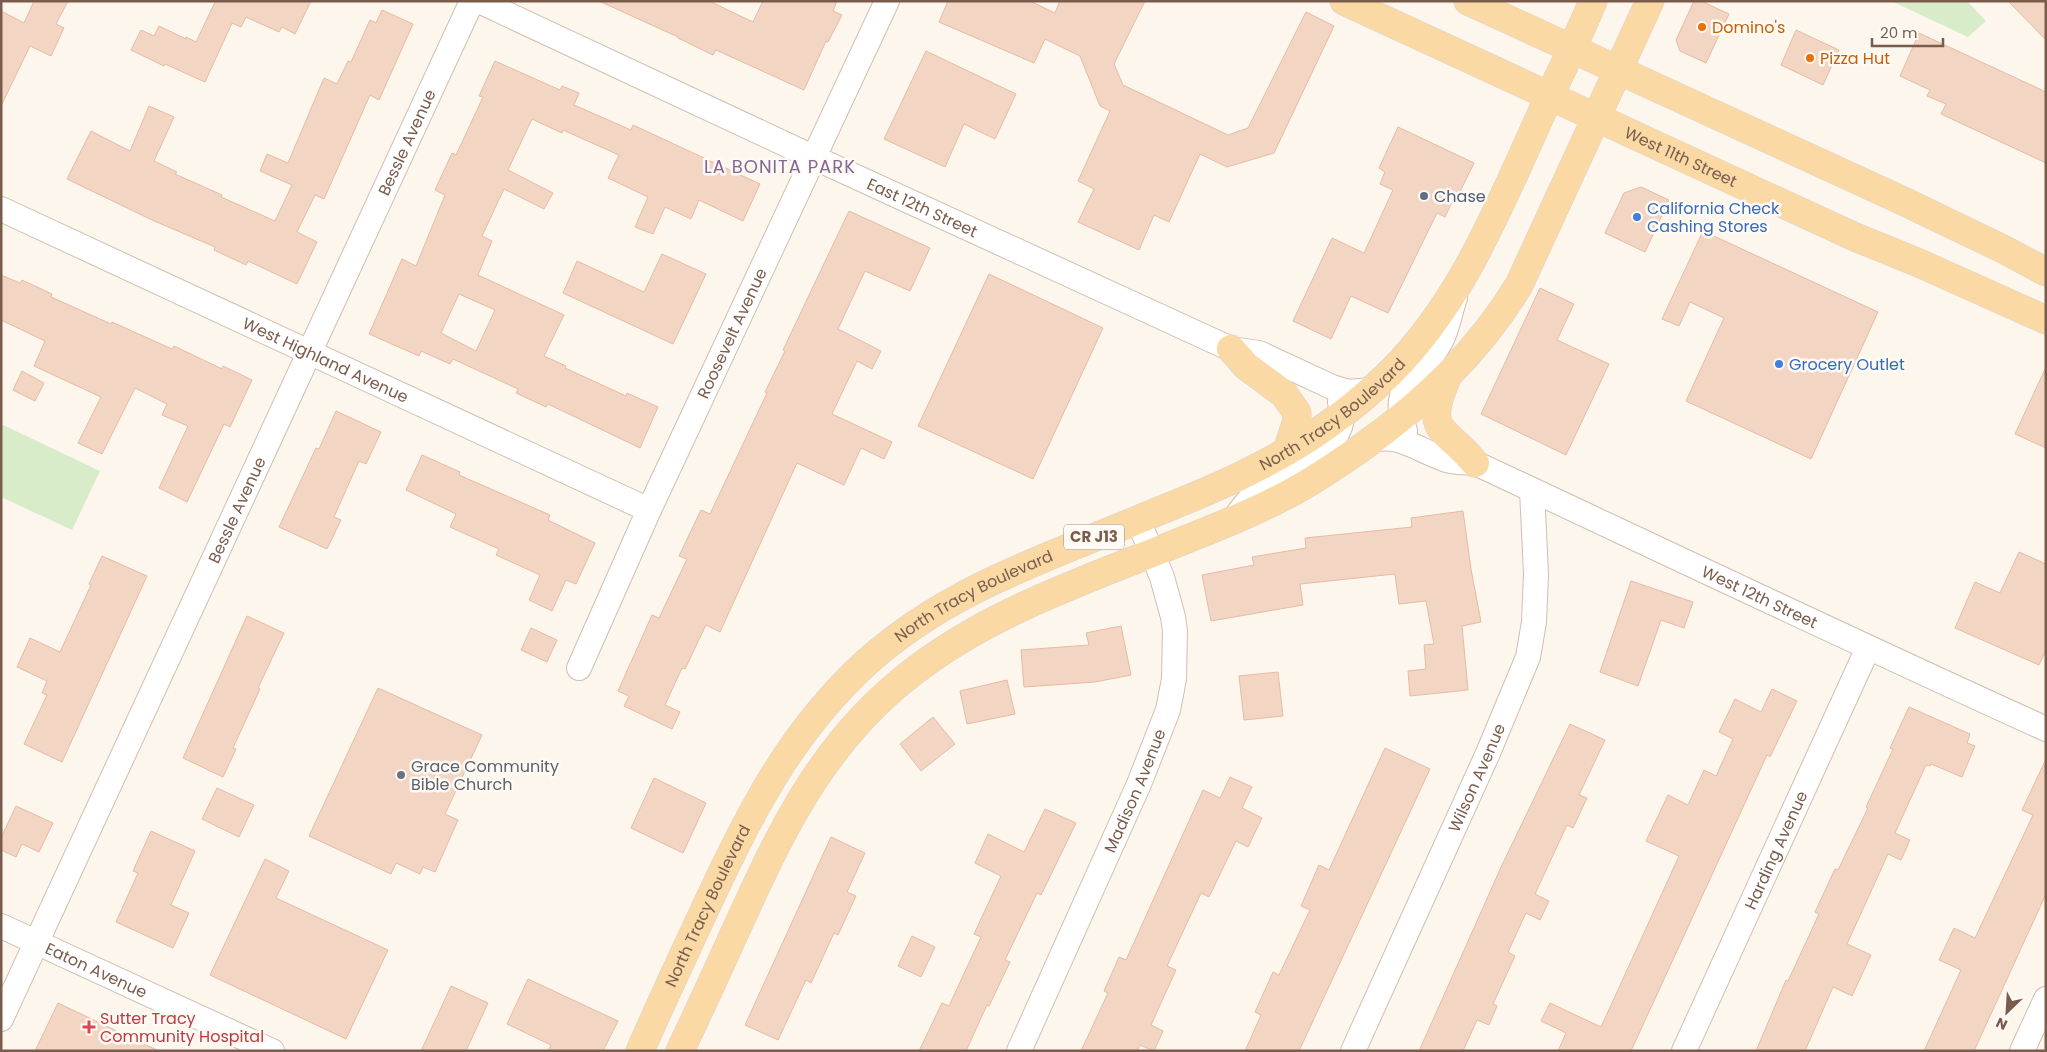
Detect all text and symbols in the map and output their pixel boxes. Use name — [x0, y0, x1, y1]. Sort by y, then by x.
scale bar — [1872, 15, 1943, 47]
place label: Domino's — [1712, 16, 1785, 39]
marker: Domino's — [1696, 21, 1708, 33]
text: 20 m — [1880, 22, 1918, 43]
place label: Pizza Hut — [1820, 47, 1890, 70]
marker: Pizza Hut — [1804, 52, 1816, 64]
street label: Bessle Avenue — [373, 86, 442, 199]
street label: West 11th Street — [1621, 121, 1741, 193]
district label: LA BONITA PARK — [704, 154, 856, 179]
street label: East 12th Street — [863, 172, 981, 243]
place label: Chase — [1434, 185, 1486, 208]
marker: Chase — [1418, 190, 1430, 202]
place label: California Check Cashing Stores — [1647, 197, 1780, 238]
marker: California Check Cashing Stores — [1631, 211, 1643, 223]
street label: Roosevelt Avenue — [692, 264, 773, 402]
street label: West Highland Avenue — [239, 312, 412, 409]
street label: North Tracy Boulevard — [1255, 353, 1411, 476]
place label: Grocery Outlet — [1789, 353, 1905, 376]
marker: Grocery Outlet — [1773, 358, 1785, 370]
street label: Bessle Avenue — [202, 453, 272, 567]
road number: CR J13 — [1064, 524, 1124, 550]
street label: North Tracy Boulevard — [890, 545, 1056, 648]
street label: West 12th Street — [1698, 560, 1821, 634]
street label: Wilson Avenue — [1443, 720, 1511, 836]
street label: Madison Avenue — [1099, 725, 1172, 856]
place label: Grace Community Bible Church — [411, 755, 559, 796]
marker: Grace Community Bible Church — [395, 769, 407, 781]
street label: Harding Avenue — [1739, 787, 1813, 913]
street label: North Tracy Boulevard — [659, 821, 756, 991]
street label: Eaton Avenue — [41, 937, 151, 1004]
north arrow — [1982, 987, 2032, 1037]
place label: Sutter Tracy Community Hospital — [100, 1007, 264, 1048]
text: N — [1993, 1012, 2011, 1035]
marker: Sutter Tracy Community Hospital — [82, 1020, 96, 1034]

